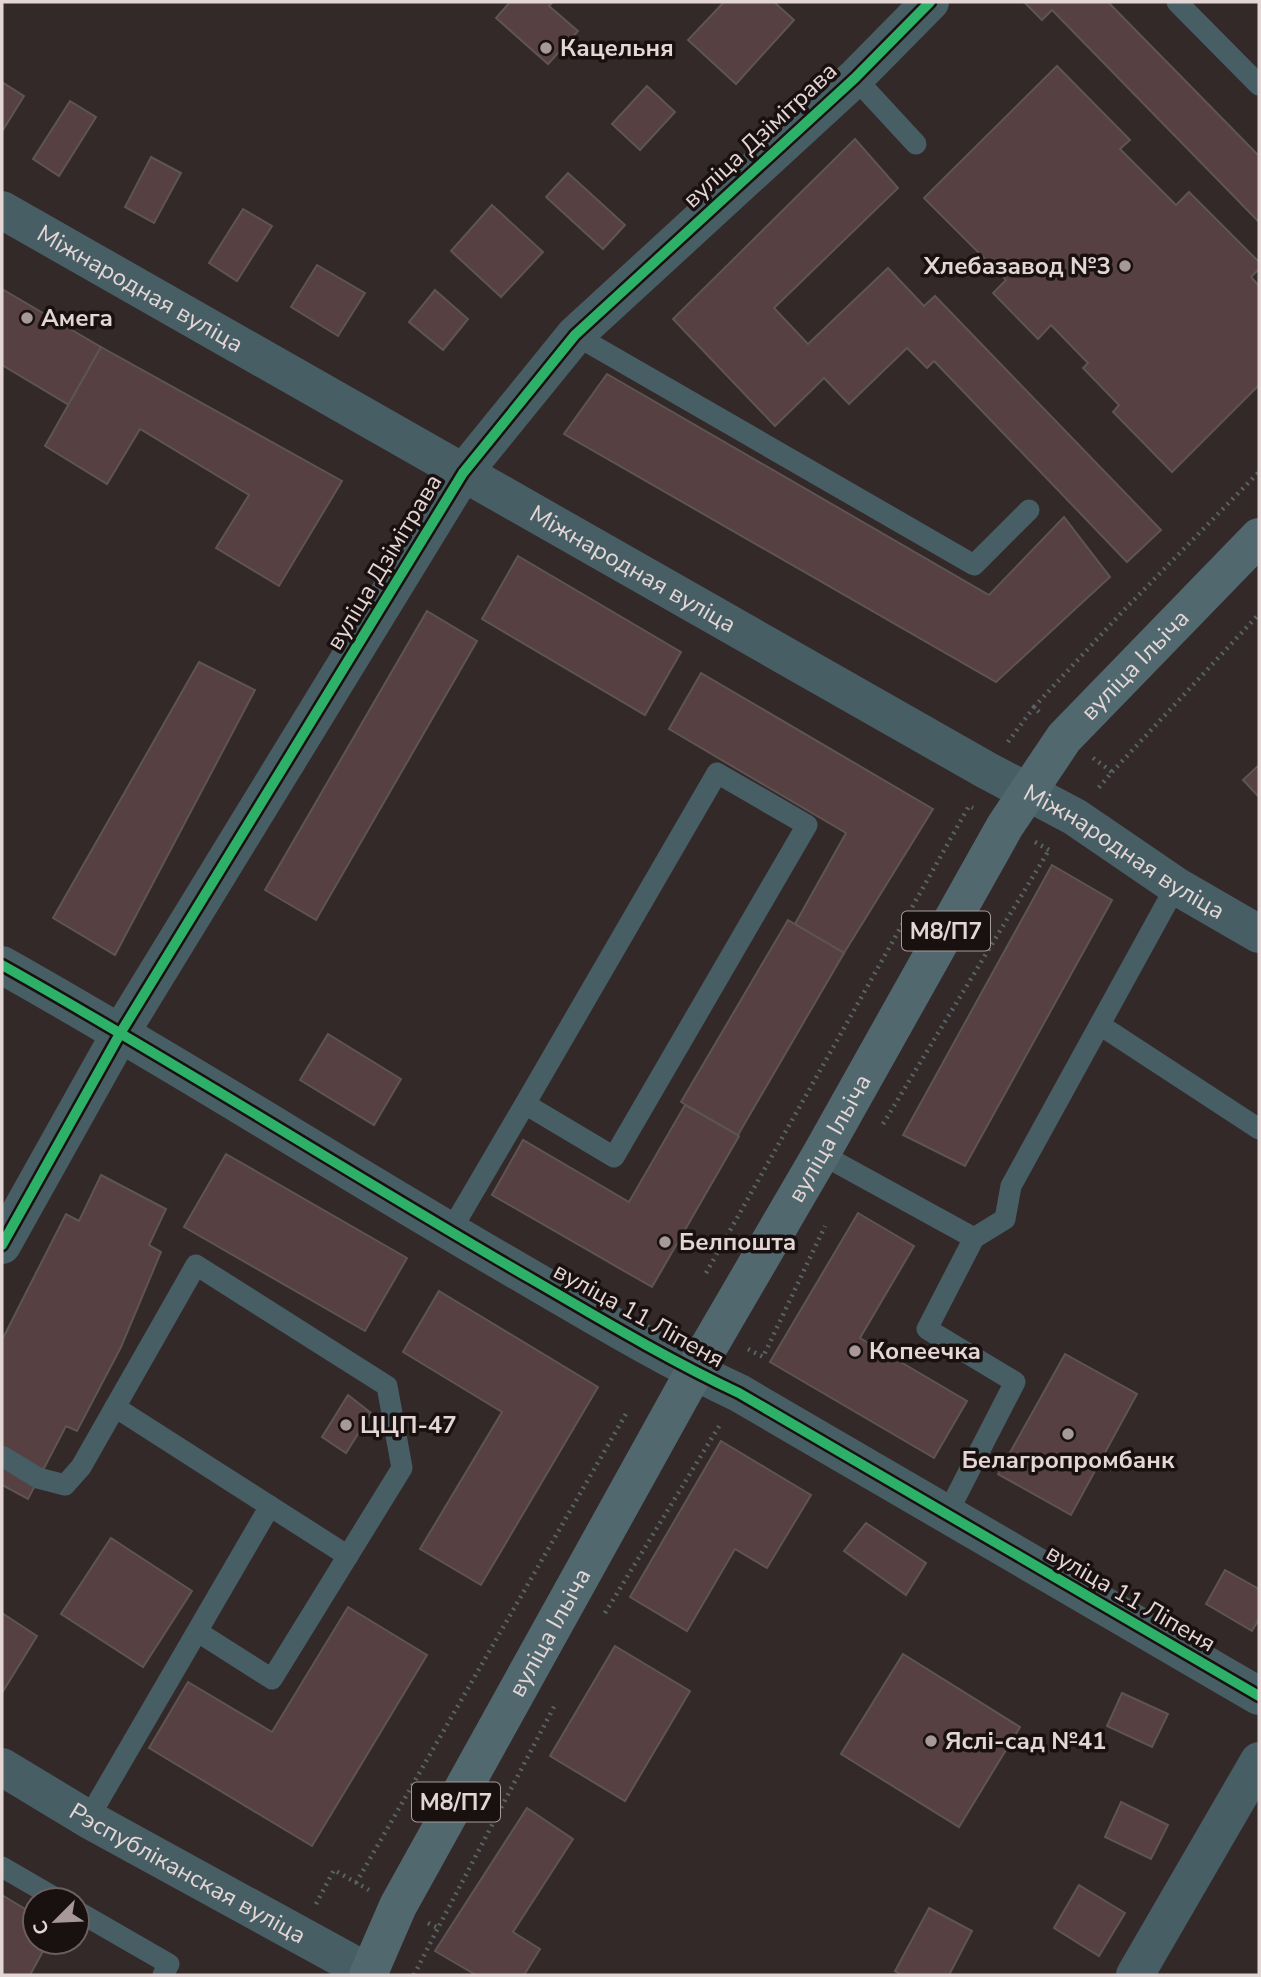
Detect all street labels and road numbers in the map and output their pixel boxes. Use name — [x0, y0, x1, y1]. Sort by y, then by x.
street label: вуліца Дзімітрава — [676, 55, 844, 215]
street label: Міжнародная вуліца — [31, 217, 249, 360]
street label: вуліца Дзімітрава — [319, 468, 449, 656]
street label: Міжнародная вуліца — [524, 498, 742, 640]
street label: вуліца Ільіча — [1074, 602, 1196, 727]
street label: Міжнародная вуліца — [1018, 777, 1231, 927]
road number: М8/П7 — [902, 912, 990, 950]
street label: вуліца Ільіча — [780, 1068, 879, 1208]
street label: вуліца 11 Ліпеня — [548, 1255, 730, 1375]
street label: вуліца 11 Ліпеня — [1040, 1536, 1222, 1660]
street label: вуліца Ільіча — [501, 1562, 598, 1703]
road number: М8/П7 — [412, 1783, 500, 1822]
street label: Рэспубліканская вуліца — [63, 1795, 312, 1951]

